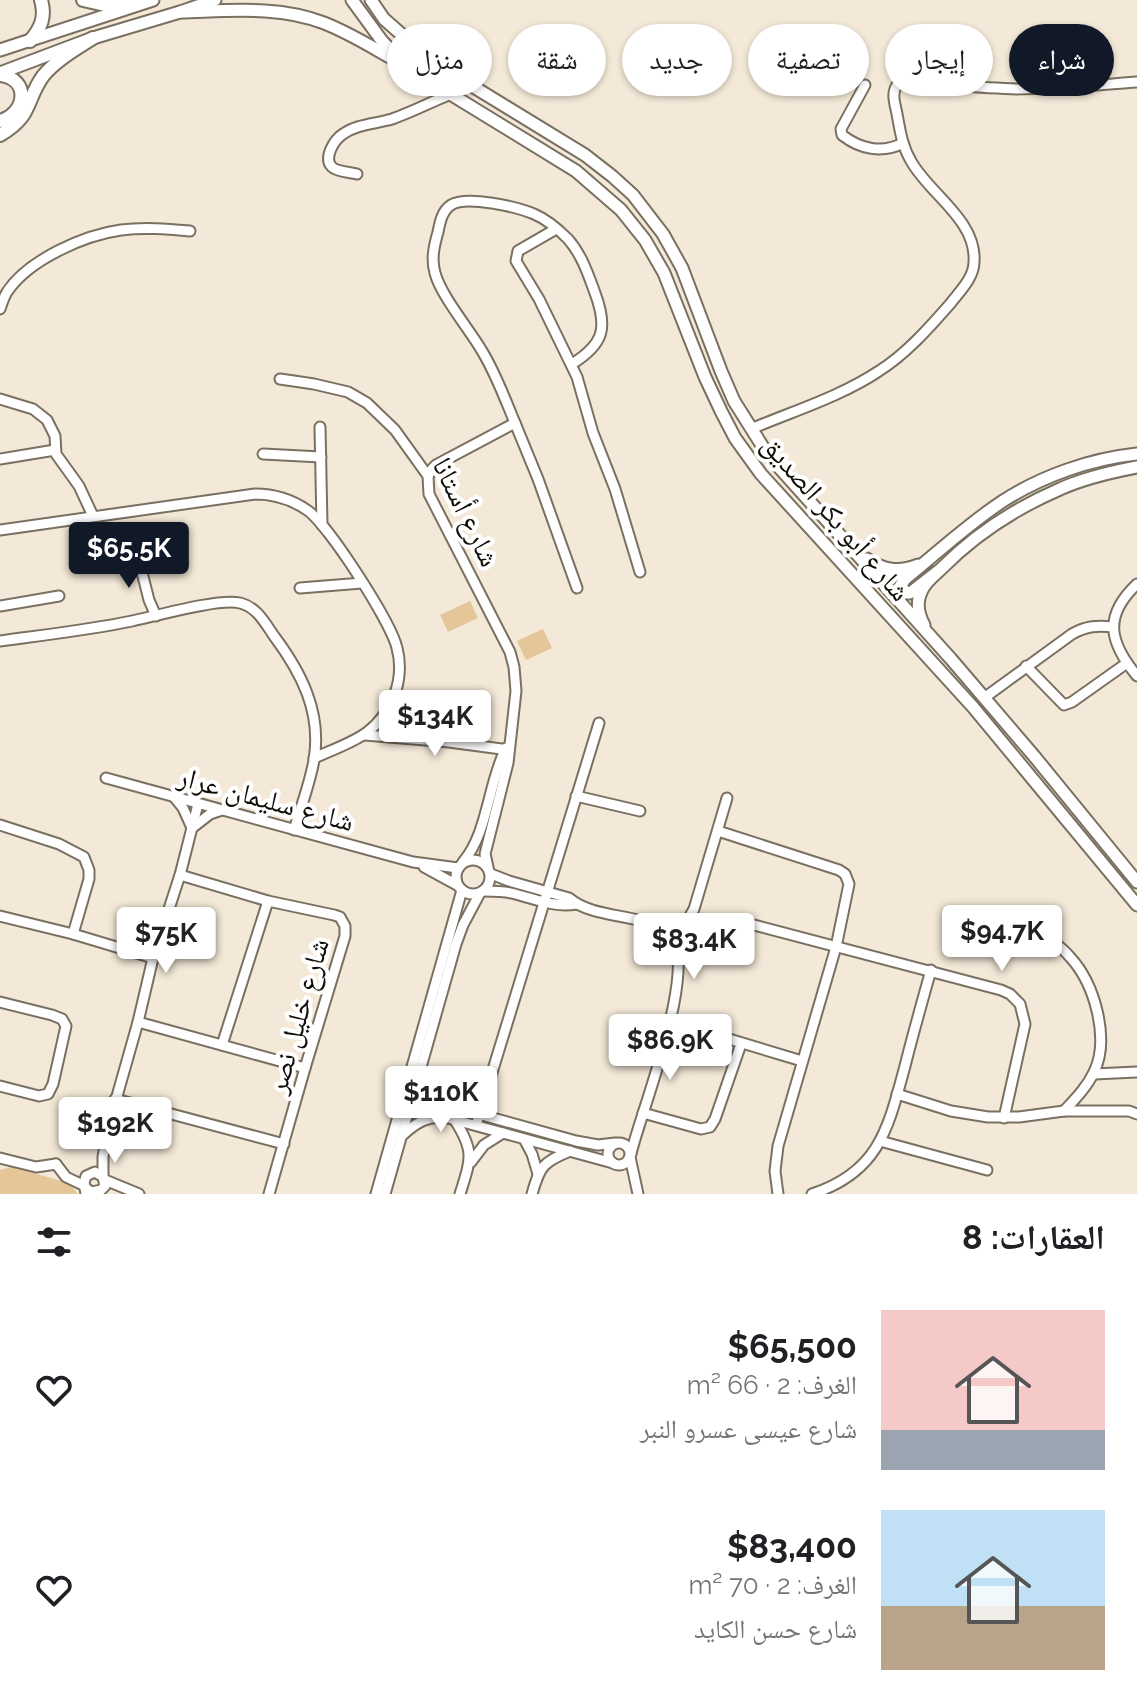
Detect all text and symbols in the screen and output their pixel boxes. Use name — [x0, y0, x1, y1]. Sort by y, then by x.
chip: منزل — [387, 24, 492, 96]
chip: شقة — [508, 24, 606, 96]
chip: جديد — [622, 24, 732, 96]
chip: تصفية — [748, 24, 869, 96]
chip: إيجار — [885, 24, 993, 96]
chip: شراء — [1009, 24, 1114, 96]
street label: شارع أبو بكر الصديق — [754, 428, 918, 608]
street label: شارع أستانا — [425, 452, 507, 572]
pin: $65.5K — [64, 522, 194, 590]
text: $65.5K — [87, 533, 171, 563]
pin: $134K — [379, 690, 491, 758]
text: $134K — [397, 701, 473, 731]
street label: شارع سليمان عرار — [173, 759, 358, 839]
pin: $94.7K — [937, 905, 1067, 973]
pin: $75K — [119, 907, 213, 975]
pin: $83.4K — [629, 913, 759, 981]
text: $94.7K — [960, 916, 1044, 946]
text: $75K — [135, 918, 197, 948]
text: $83.4K — [652, 924, 736, 954]
street label: شارع خليل نصر — [260, 935, 337, 1098]
pin: $86.9K — [605, 1014, 735, 1082]
text: $86.9K — [627, 1025, 713, 1055]
pin: $110K — [385, 1066, 497, 1134]
text: $110K — [403, 1077, 479, 1107]
pin: $192K — [59, 1097, 171, 1165]
text: $192K — [77, 1108, 153, 1138]
text: العقارات: 8 — [962, 1217, 1105, 1257]
icon: filters — [32, 1220, 76, 1264]
text: $65,500 — [727, 1326, 857, 1366]
icon: home — [945, 1342, 1041, 1438]
icon: heart — [32, 1368, 76, 1412]
text: الغرف: 2 · 66 m² — [687, 1370, 857, 1400]
text: شارع عيسى عسرو النبر — [640, 1414, 857, 1444]
text: $83,400 — [727, 1526, 857, 1566]
icon: home — [945, 1542, 1041, 1638]
icon: heart — [32, 1568, 76, 1612]
text: الغرف: 2 · 70 m² — [688, 1570, 857, 1600]
text: شارع حسن الكايد — [694, 1614, 857, 1644]

